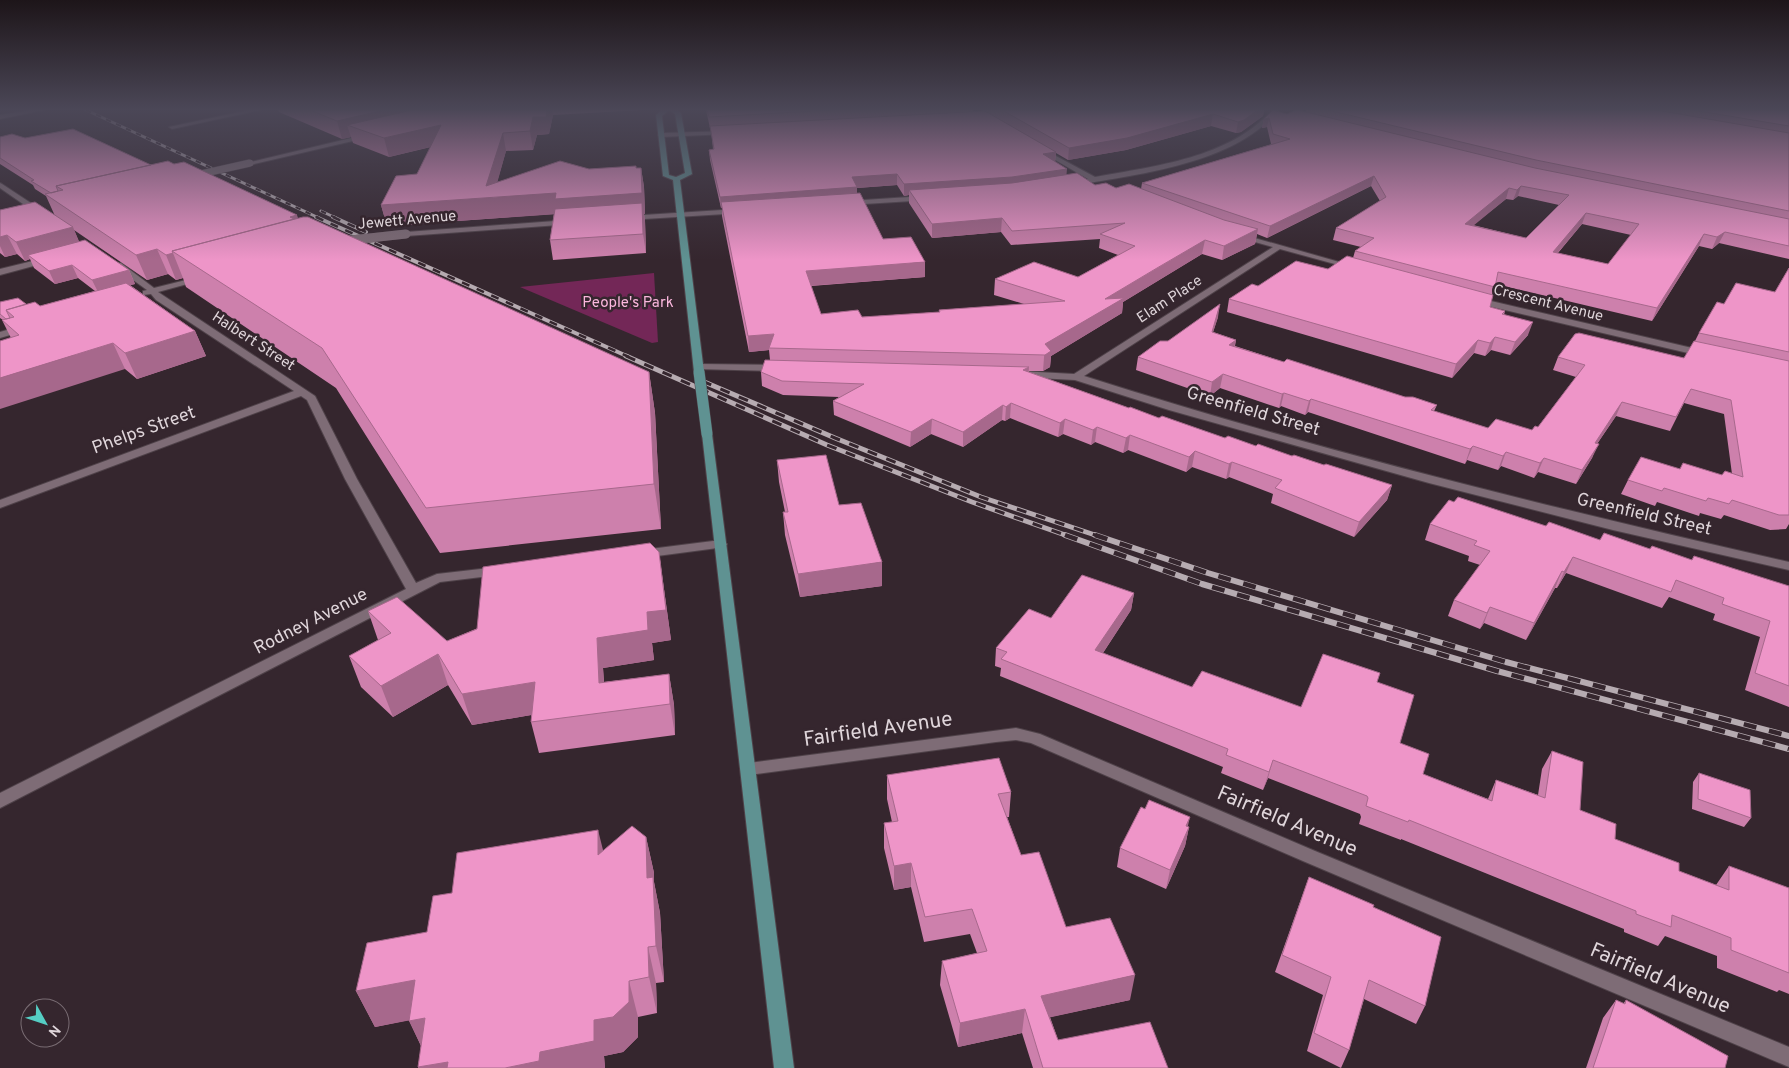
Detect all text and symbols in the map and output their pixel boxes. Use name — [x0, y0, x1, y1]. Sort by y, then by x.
street label: Jewett Avenue — [357, 207, 457, 235]
street label: Elam Place — [1134, 272, 1206, 328]
street label: Crescent Avenue — [1491, 281, 1605, 327]
park label: People's Park — [582, 294, 674, 313]
street label: Halbert Street — [208, 308, 298, 376]
street label: Greenfield Street — [1184, 382, 1322, 442]
street label: Phelps Street — [89, 402, 199, 460]
street label: Greenfield Street — [1574, 488, 1714, 542]
street label: Rodney Avenue — [250, 583, 372, 661]
street label: Fairfield Avenue — [802, 706, 954, 754]
street label: Fairfield Avenue — [1213, 780, 1361, 864]
street label: Fairfield Avenue — [1586, 937, 1734, 1021]
north arrow — [20, 998, 70, 1048]
text: N — [44, 1021, 64, 1040]

